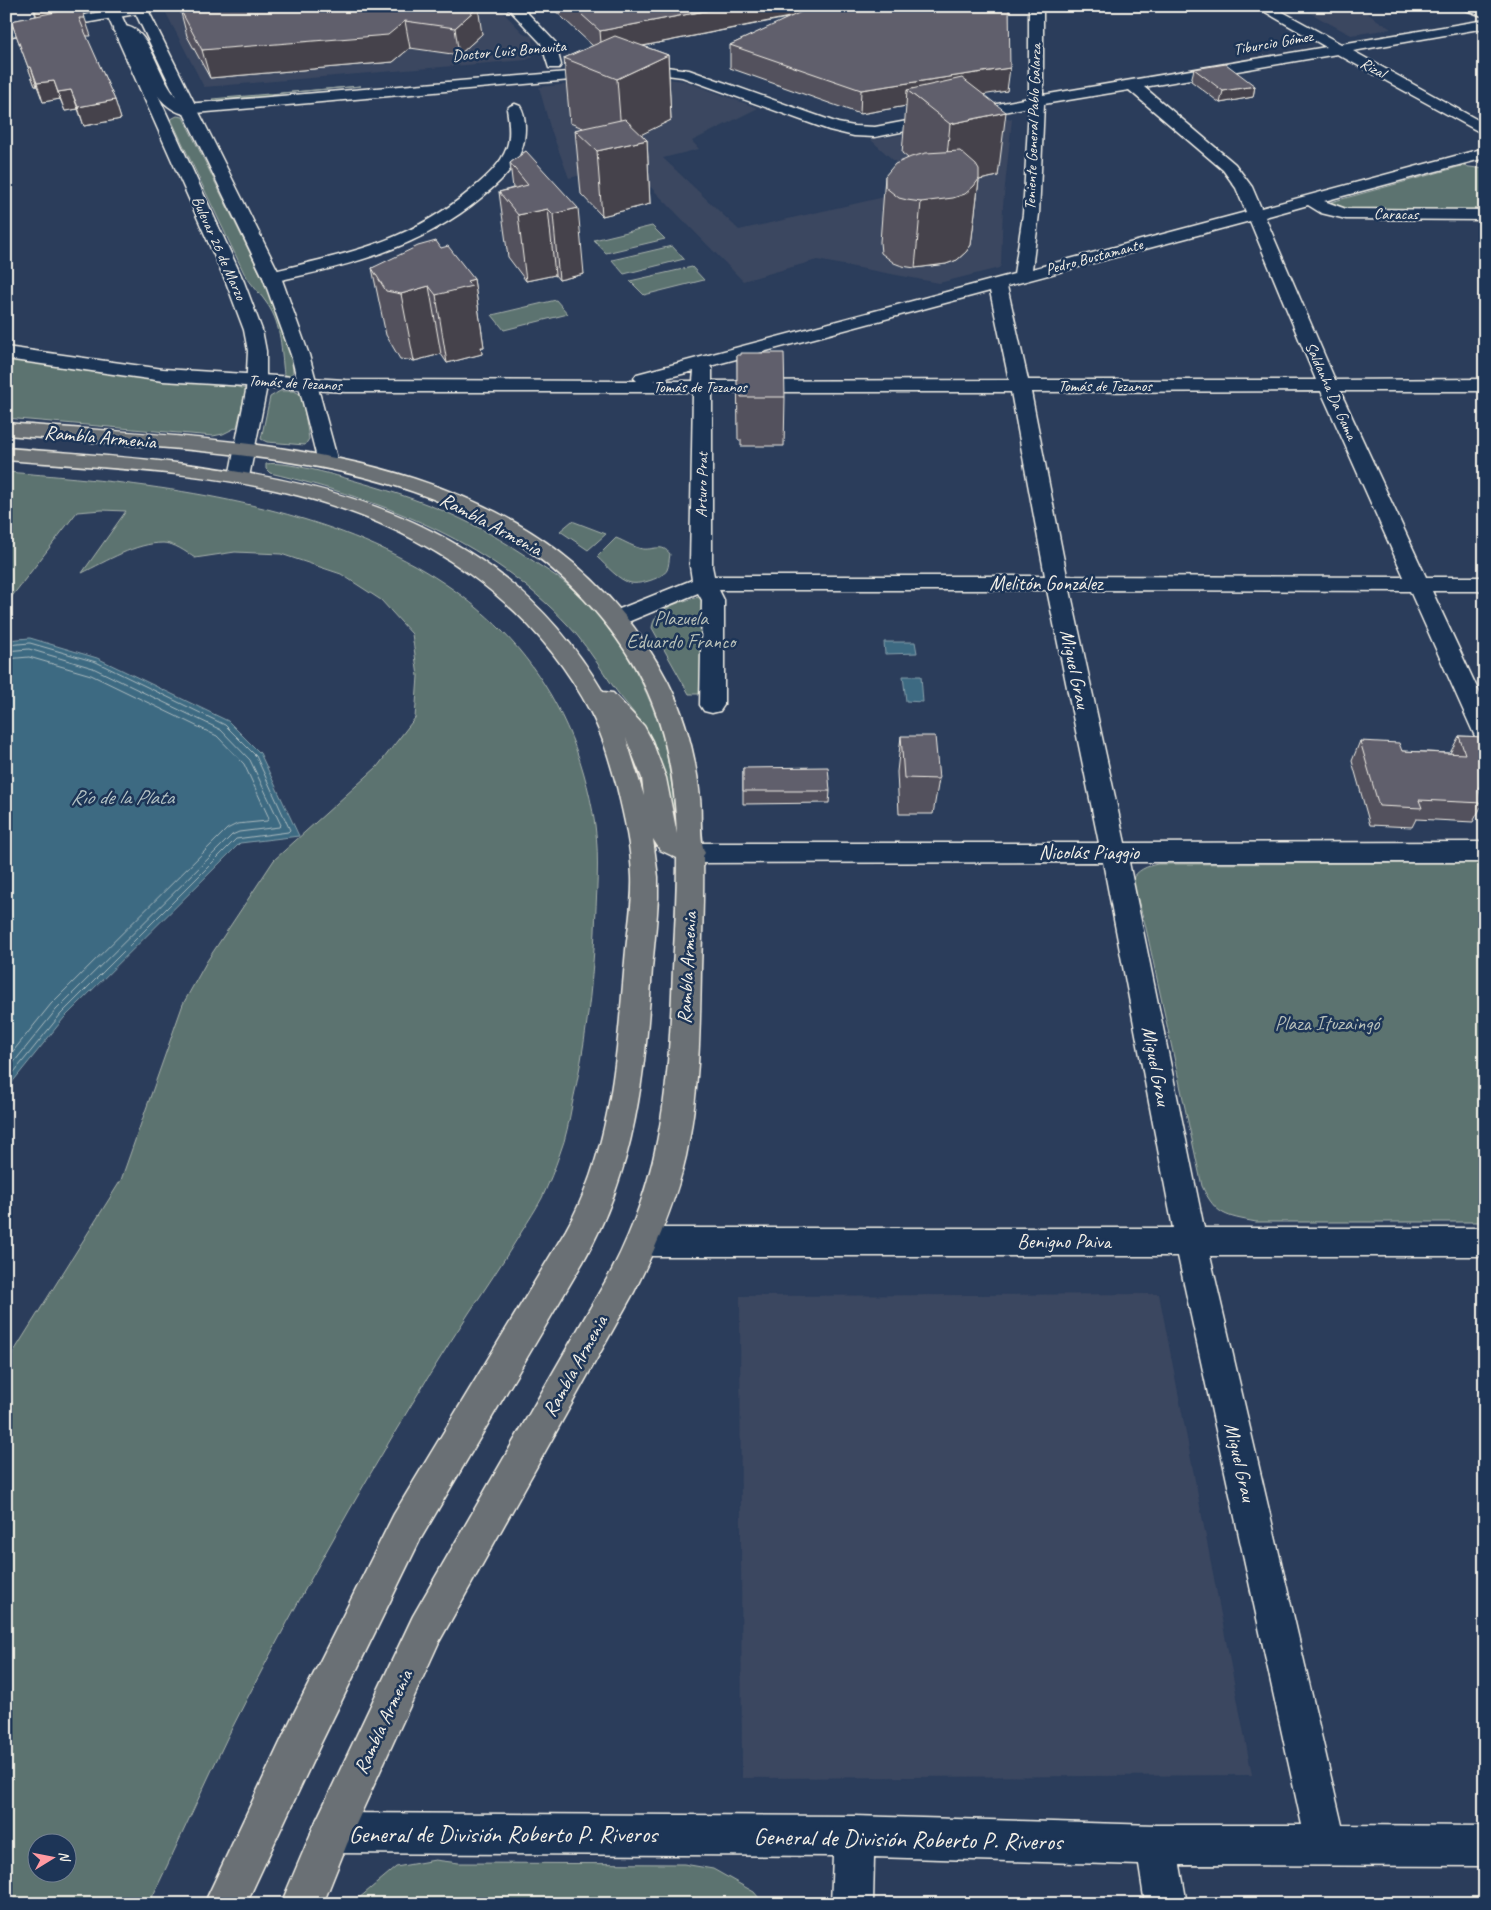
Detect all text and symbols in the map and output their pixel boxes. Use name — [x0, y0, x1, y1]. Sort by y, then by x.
street label: Tiburcio Gómez — [1232, 26, 1316, 60]
street label: Doctor Luis Bonavita — [451, 36, 568, 66]
street label: Teniente General Pablo Galarza — [1020, 42, 1046, 211]
street label: Rizal — [1357, 53, 1392, 85]
street label: Bulevar 26 de Marzo — [187, 193, 251, 304]
street label: Caracas — [1374, 204, 1420, 224]
street label: Pedro Bustamante — [1043, 234, 1146, 280]
street label: Saldanha Da Gama — [1300, 339, 1362, 444]
street label: Tomás de Tezanos — [248, 371, 344, 396]
street label: Tomás de Tezanos — [1058, 376, 1153, 396]
street label: Tomás de Tezanos — [653, 377, 748, 397]
street label: Rambla Armenia — [43, 420, 159, 455]
street label: Arturo Prat — [691, 451, 713, 518]
street label: Rambla Armenia — [436, 487, 548, 562]
street label: Melitón González — [990, 571, 1104, 596]
park label: Plazuela Eduardo Franco — [627, 606, 737, 654]
street label: Miguel Grau — [1054, 627, 1096, 713]
water label: Río de la Plata — [71, 784, 176, 810]
street label: Nicolás Piaggio — [1039, 840, 1140, 865]
street label: Rambla Armenia — [672, 909, 703, 1025]
park label: Plaza Ituzaingó — [1275, 1011, 1382, 1036]
street label: Miguel Grau — [1136, 1024, 1176, 1110]
street label: Benigno Paiva — [1017, 1229, 1113, 1254]
street label: Rambla Armenia — [537, 1309, 614, 1421]
street label: Miguel Grau — [1219, 1420, 1262, 1506]
street label: Rambla Armenia — [348, 1664, 419, 1778]
street label: General de División Roberto P. Riveros — [349, 1819, 659, 1849]
street label: General de División Roberto P. Riveros — [753, 1821, 1064, 1857]
north arrow — [28, 1832, 78, 1882]
text: N — [55, 1850, 74, 1864]

